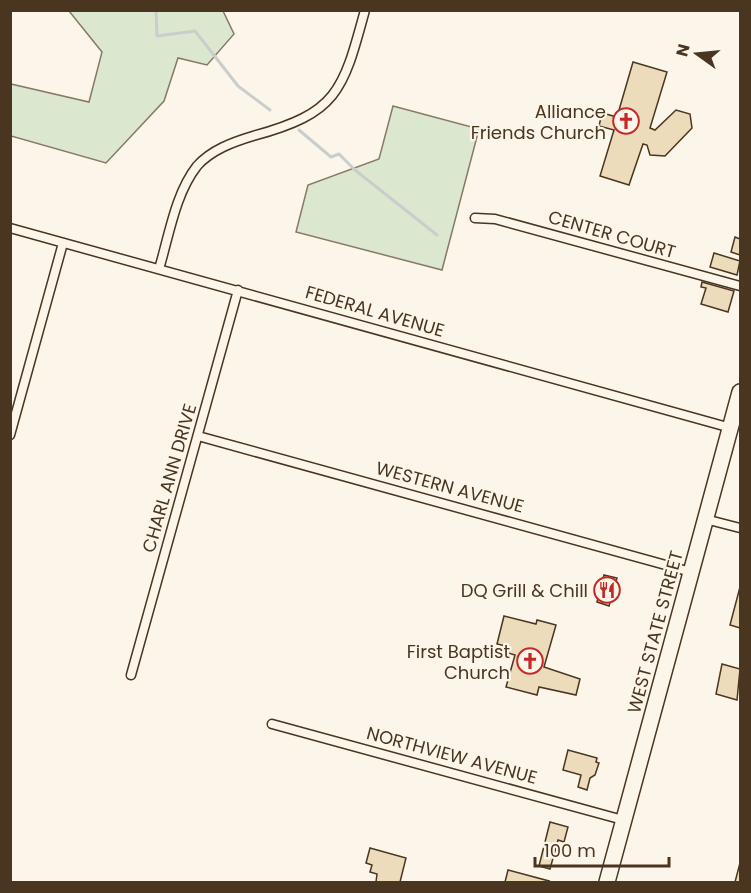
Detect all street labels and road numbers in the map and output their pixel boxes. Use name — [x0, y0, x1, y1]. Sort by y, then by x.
street label: CENTER COURT — [545, 204, 679, 264]
street label: FEDERAL AVENUE — [303, 279, 447, 343]
street label: CHARL ANN DRIVE — [136, 401, 202, 555]
street label: WESTERN AVENUE — [373, 455, 527, 519]
street label: WEST STATE STREET — [621, 548, 689, 716]
street label: NORTHVIEW AVENUE — [364, 720, 540, 790]

